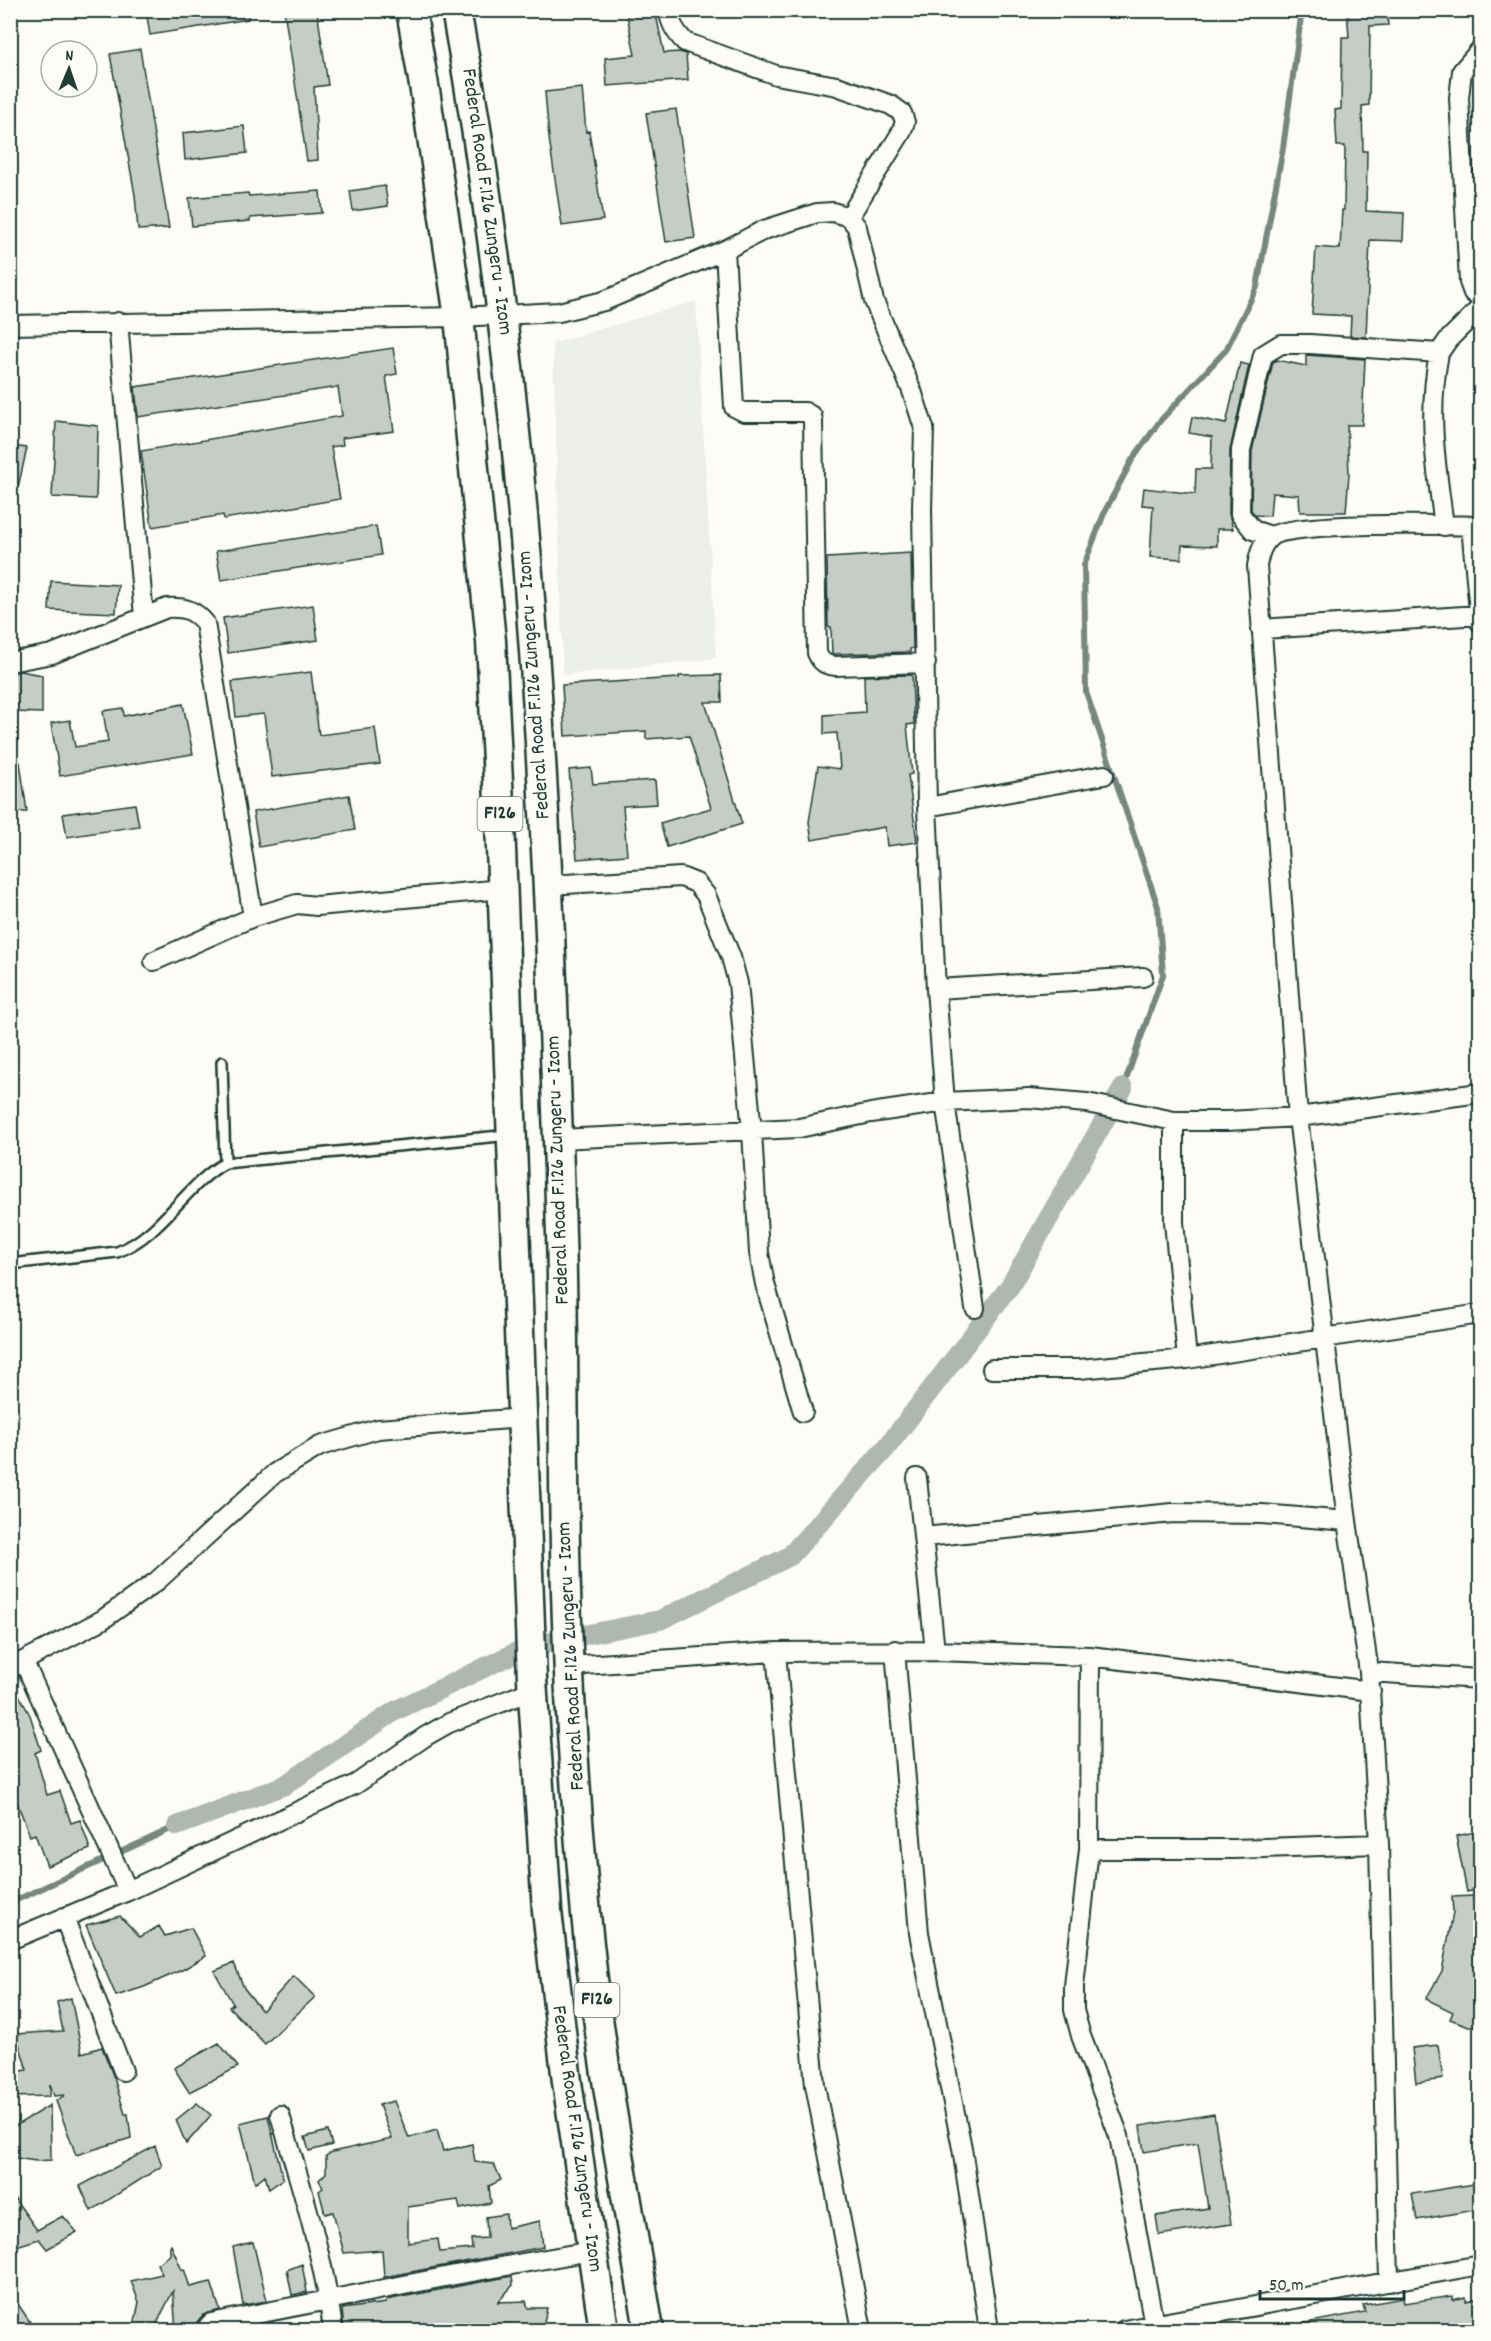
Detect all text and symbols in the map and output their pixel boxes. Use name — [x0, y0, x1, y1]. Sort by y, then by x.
north arrow — [39, 39, 99, 99]
text: N — [65, 45, 74, 68]
street label: Federal Road F.126 Zungeru - Izom — [452, 67, 520, 337]
street label: Federal Road F.126 Zungeru - Izom — [511, 550, 559, 820]
road number: F126 — [478, 797, 522, 831]
street label: Federal Road F.126 Zungeru - Izom — [539, 1035, 579, 1305]
street label: Federal Road F.126 Zungeru - Izom — [550, 1521, 594, 1791]
road number: F126 — [574, 1983, 620, 2017]
street label: Federal Road F.126 Zungeru - Izom — [542, 2004, 610, 2274]
scale bar — [1260, 2263, 1404, 2301]
text: 50 m — [1269, 2274, 1304, 2299]

